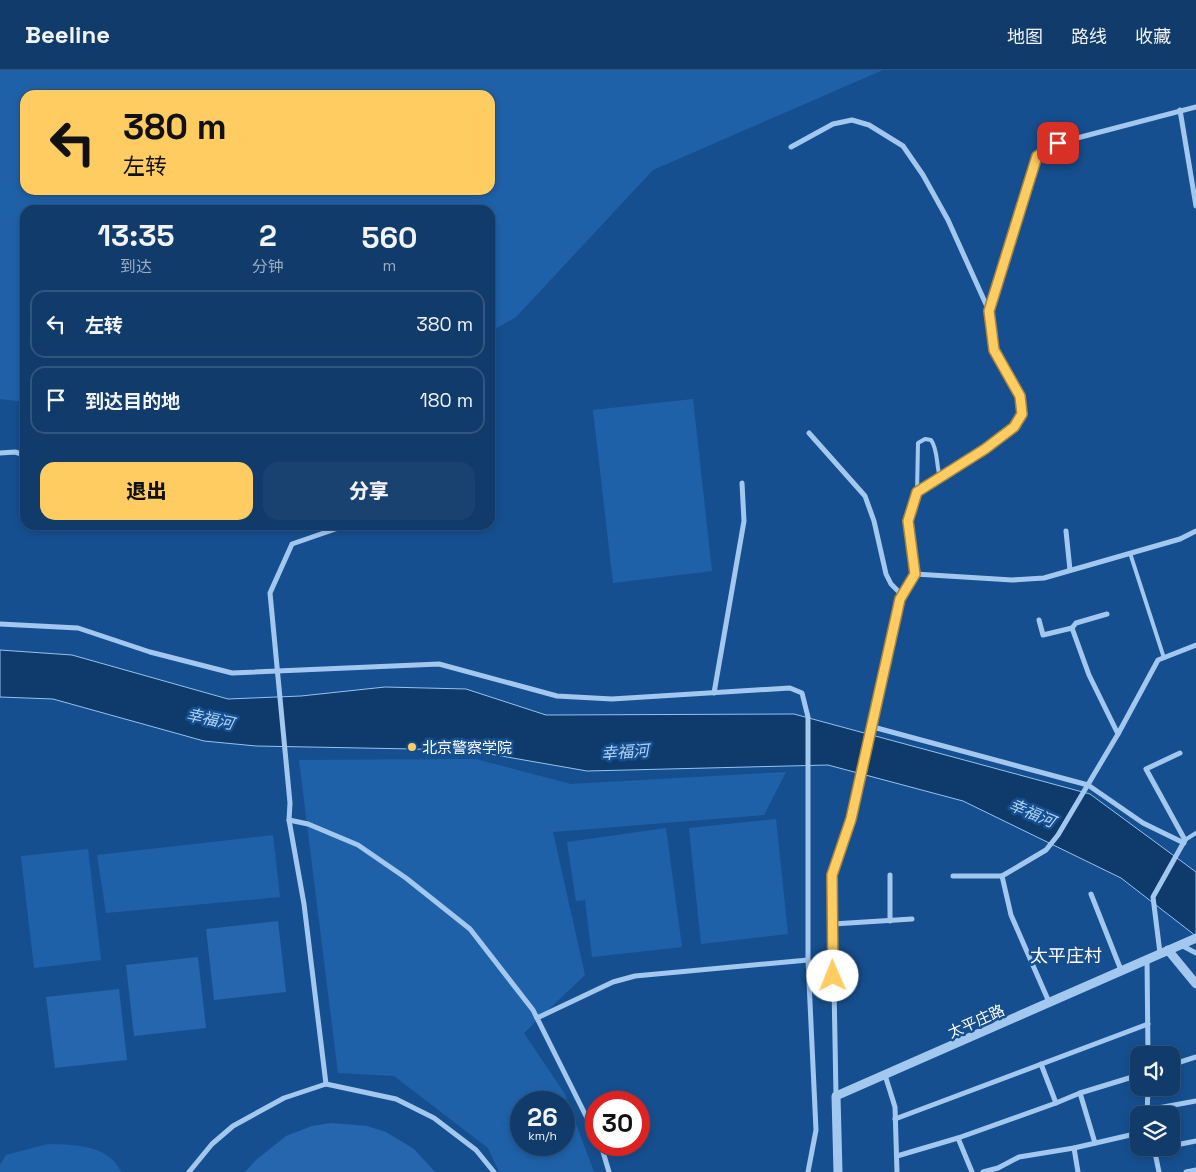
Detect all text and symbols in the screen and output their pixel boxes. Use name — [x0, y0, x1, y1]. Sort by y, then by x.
text: Beeline — [25, 19, 110, 50]
text: 地图 — [1007, 25, 1043, 48]
text: 路线 — [1071, 25, 1107, 48]
text: 收藏 — [1135, 25, 1171, 48]
text: 380 m — [123, 105, 227, 149]
icon: left — [40, 110, 105, 175]
pin — [1037, 122, 1079, 164]
icon: arrive — [1044, 129, 1072, 157]
text: 左转 — [123, 152, 167, 180]
text: 13:35 — [98, 216, 174, 255]
text: 2 — [259, 216, 277, 255]
text: 560 — [362, 218, 417, 257]
text: m — [383, 255, 396, 276]
text: 到达 — [120, 256, 152, 277]
text: 分钟 — [252, 256, 284, 277]
icon: left — [42, 310, 70, 338]
text: 380 m — [416, 312, 473, 337]
text: 左转 — [85, 313, 123, 338]
icon: arrive — [42, 386, 70, 414]
text: 180 m — [420, 388, 473, 413]
text: 到达目的地 — [85, 389, 180, 414]
button: 退出 — [40, 462, 253, 520]
button: 分享 — [263, 462, 475, 520]
water label: 幸福河 — [184, 704, 239, 735]
place label: 北京警察学院 — [422, 738, 512, 757]
water label: 幸福河 — [600, 740, 653, 764]
marker: 北京警察学院 — [406, 741, 418, 753]
water label: 幸福河 — [1006, 794, 1061, 833]
district label: 太平庄村 — [1030, 944, 1102, 967]
position arrow — [806, 949, 858, 1001]
street label: 太平庄路 — [945, 1000, 1007, 1042]
map controls — [1130, 1046, 1180, 1156]
button: sound — [1130, 1046, 1180, 1096]
speed limit sign: 30 — [585, 1091, 650, 1156]
text: 26 — [527, 1101, 558, 1133]
button: layers — [1130, 1106, 1180, 1156]
text: km/h — [528, 1128, 557, 1144]

